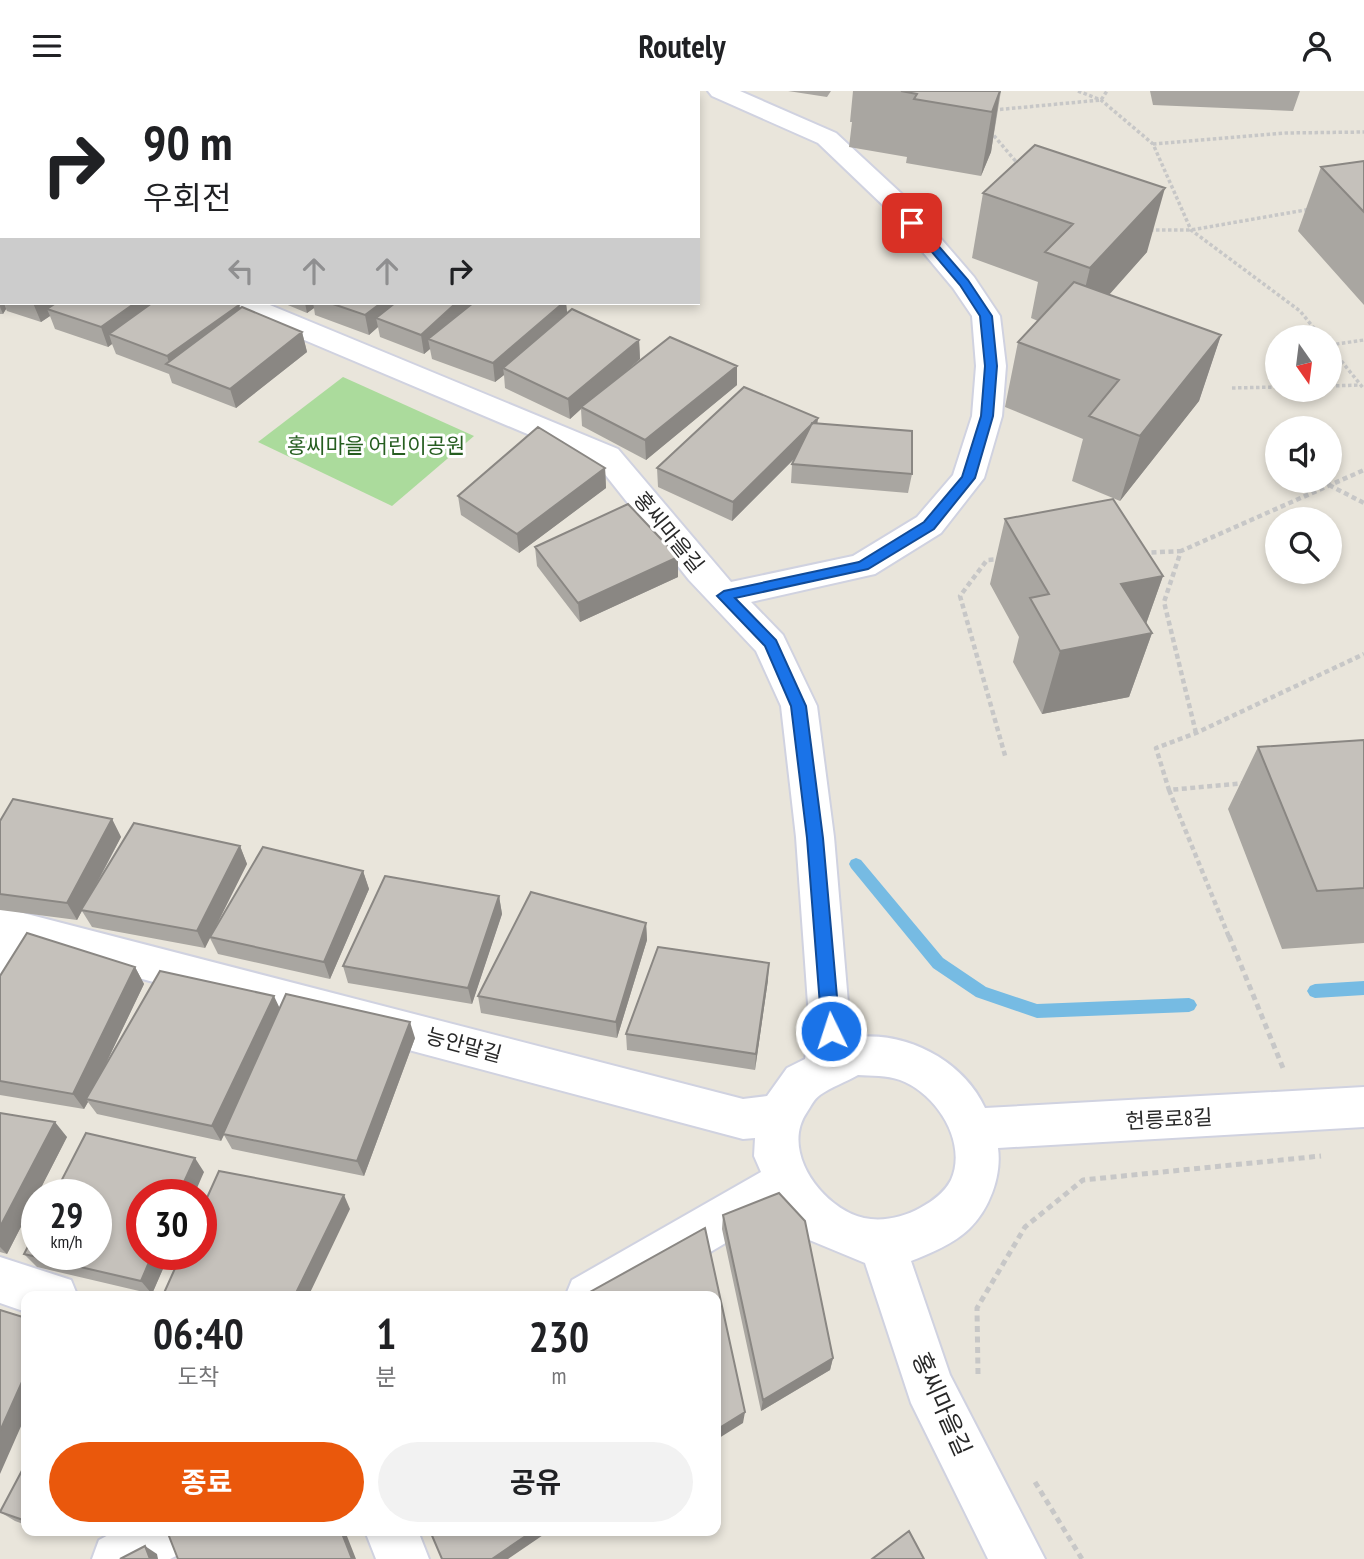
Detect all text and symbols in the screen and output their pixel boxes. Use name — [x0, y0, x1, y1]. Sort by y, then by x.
text: Routely — [639, 25, 725, 67]
icon: menu — [28, 27, 66, 65]
icon: person — [1298, 27, 1336, 65]
text: 90 m — [143, 110, 232, 174]
icon: right — [28, 119, 119, 210]
text: 우회전 — [143, 176, 231, 218]
pin — [882, 193, 942, 253]
icon: arrive — [893, 204, 931, 242]
icon: left — [222, 252, 260, 290]
icon: ahead — [295, 252, 333, 290]
icon: ahead — [368, 252, 406, 290]
icon: right — [441, 252, 479, 290]
north arrow — [1265, 325, 1342, 403]
map controls — [1265, 325, 1342, 584]
button: sound — [1265, 416, 1342, 493]
park label: 홍씨마을 어린이공원 — [287, 432, 465, 459]
street label: 홍씨마을길 — [628, 486, 710, 578]
button: search — [1265, 507, 1342, 584]
position arrow — [794, 994, 868, 1068]
street label: 능안말길 — [423, 1022, 505, 1068]
street label: 헌릉로8길 — [1125, 1103, 1213, 1135]
speed limit sign: 30 — [126, 1179, 217, 1270]
text: 29 — [50, 1192, 83, 1238]
text: km/h — [51, 1230, 82, 1253]
text: 06:40 — [153, 1306, 244, 1361]
text: 1 — [376, 1306, 396, 1361]
text: 230 — [529, 1309, 589, 1364]
street label: 홍씨마을길 — [905, 1347, 979, 1461]
text: m — [551, 1361, 566, 1390]
text: 도착 — [177, 1362, 220, 1391]
text: 분 — [376, 1362, 397, 1391]
button: 종료 — [49, 1442, 364, 1522]
button: 공유 — [378, 1442, 693, 1522]

